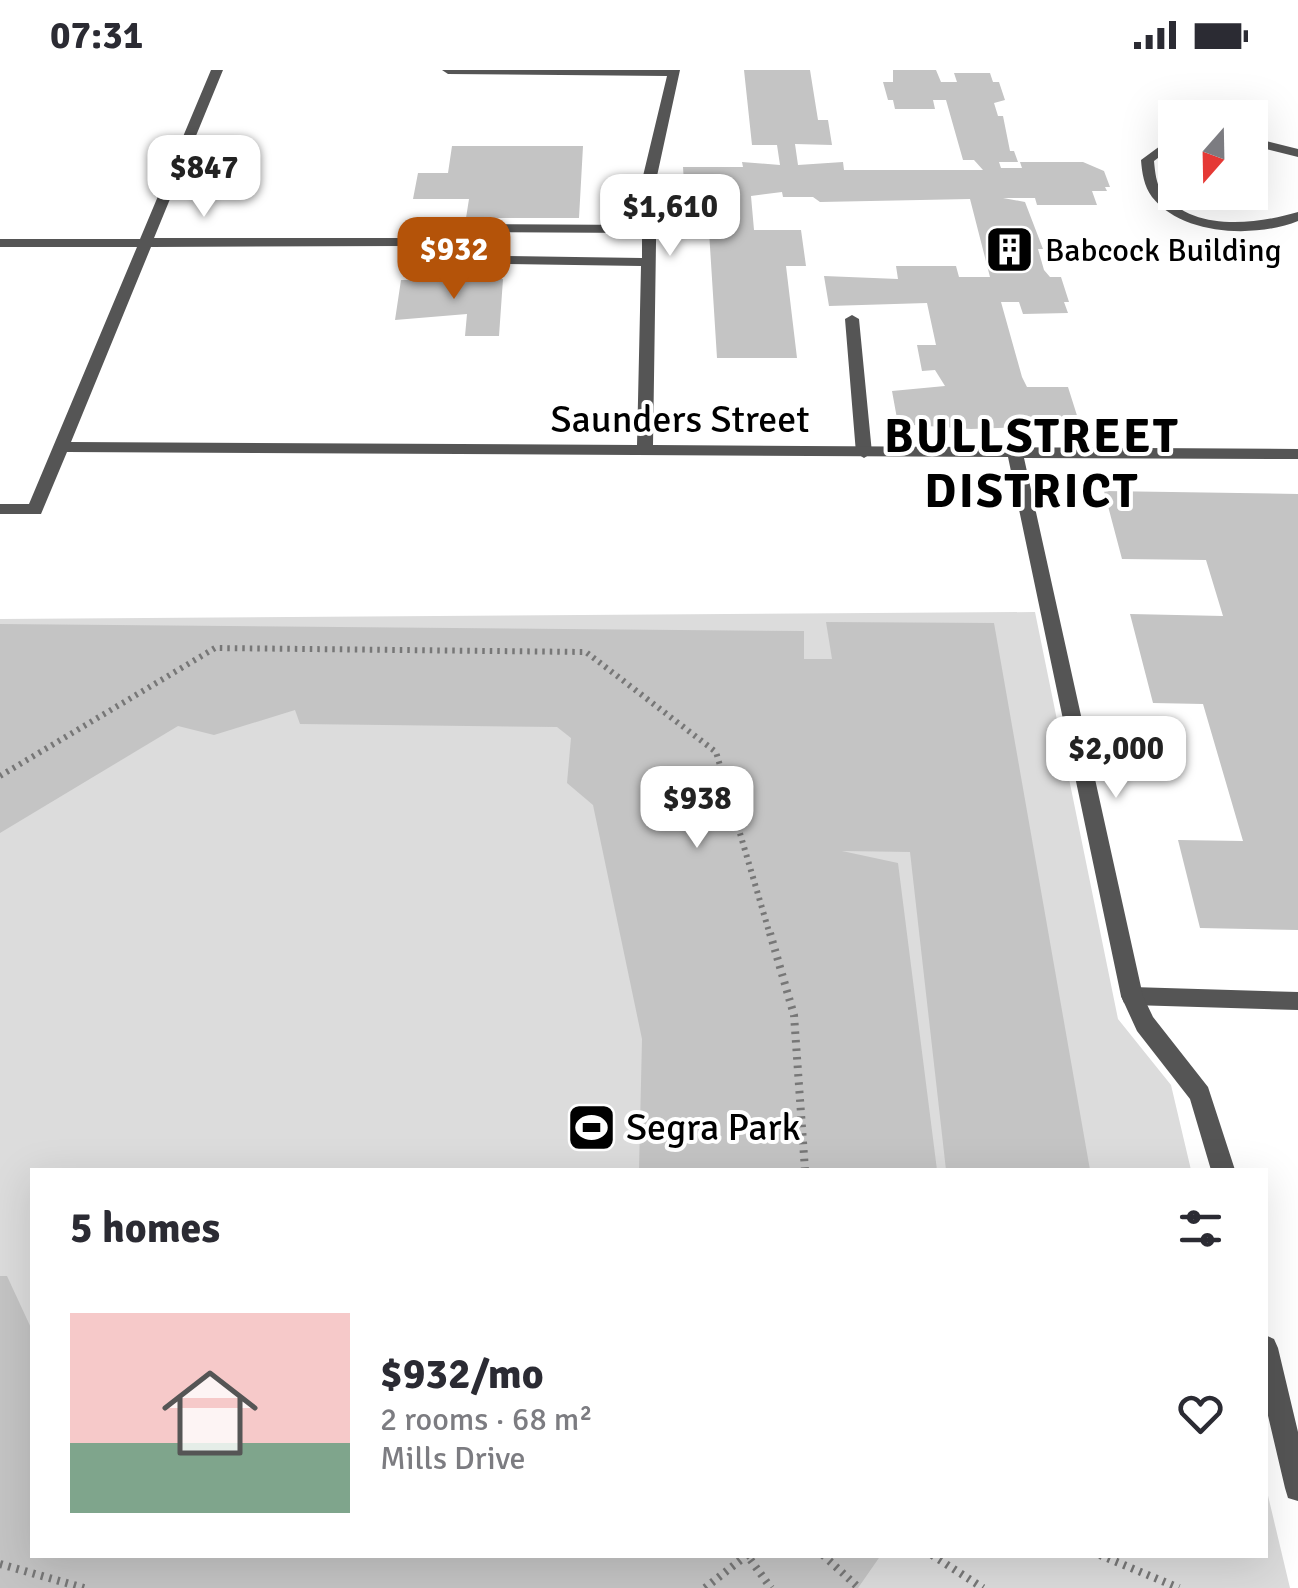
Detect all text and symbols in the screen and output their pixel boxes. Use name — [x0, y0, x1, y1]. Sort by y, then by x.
text: 07:31 — [50, 12, 143, 59]
north arrow — [1158, 100, 1268, 210]
map controls — [1158, 100, 1268, 210]
pin: $847 — [145, 135, 263, 220]
text: $847 — [169, 148, 239, 187]
pin: $1,610 — [589, 174, 751, 259]
text: $1,610 — [622, 187, 718, 226]
pin: $932 — [395, 217, 513, 302]
building icon: Babcock Building — [984, 224, 1036, 276]
text: $932 — [419, 230, 489, 269]
place label: Babcock Building — [1045, 231, 1282, 270]
street label: Saunders Street — [550, 396, 810, 443]
district label: BULLSTREET DISTRICT — [884, 407, 1180, 521]
pin: $2,000 — [1035, 716, 1197, 801]
text: $2,000 — [1068, 729, 1164, 768]
pin: $938 — [638, 766, 756, 851]
text: $938 — [662, 779, 732, 818]
sports icon: Segra Park — [565, 1101, 617, 1153]
place label: Segra Park — [626, 1104, 801, 1151]
icon: filters — [1173, 1201, 1228, 1256]
text: 5 homes — [70, 1203, 220, 1254]
text: $932/mo — [380, 1349, 544, 1400]
icon: home — [150, 1353, 270, 1473]
icon: heart — [1173, 1386, 1228, 1441]
text: 2 rooms · 68 m² — [380, 1400, 593, 1439]
text: Mills Drive — [380, 1439, 526, 1478]

